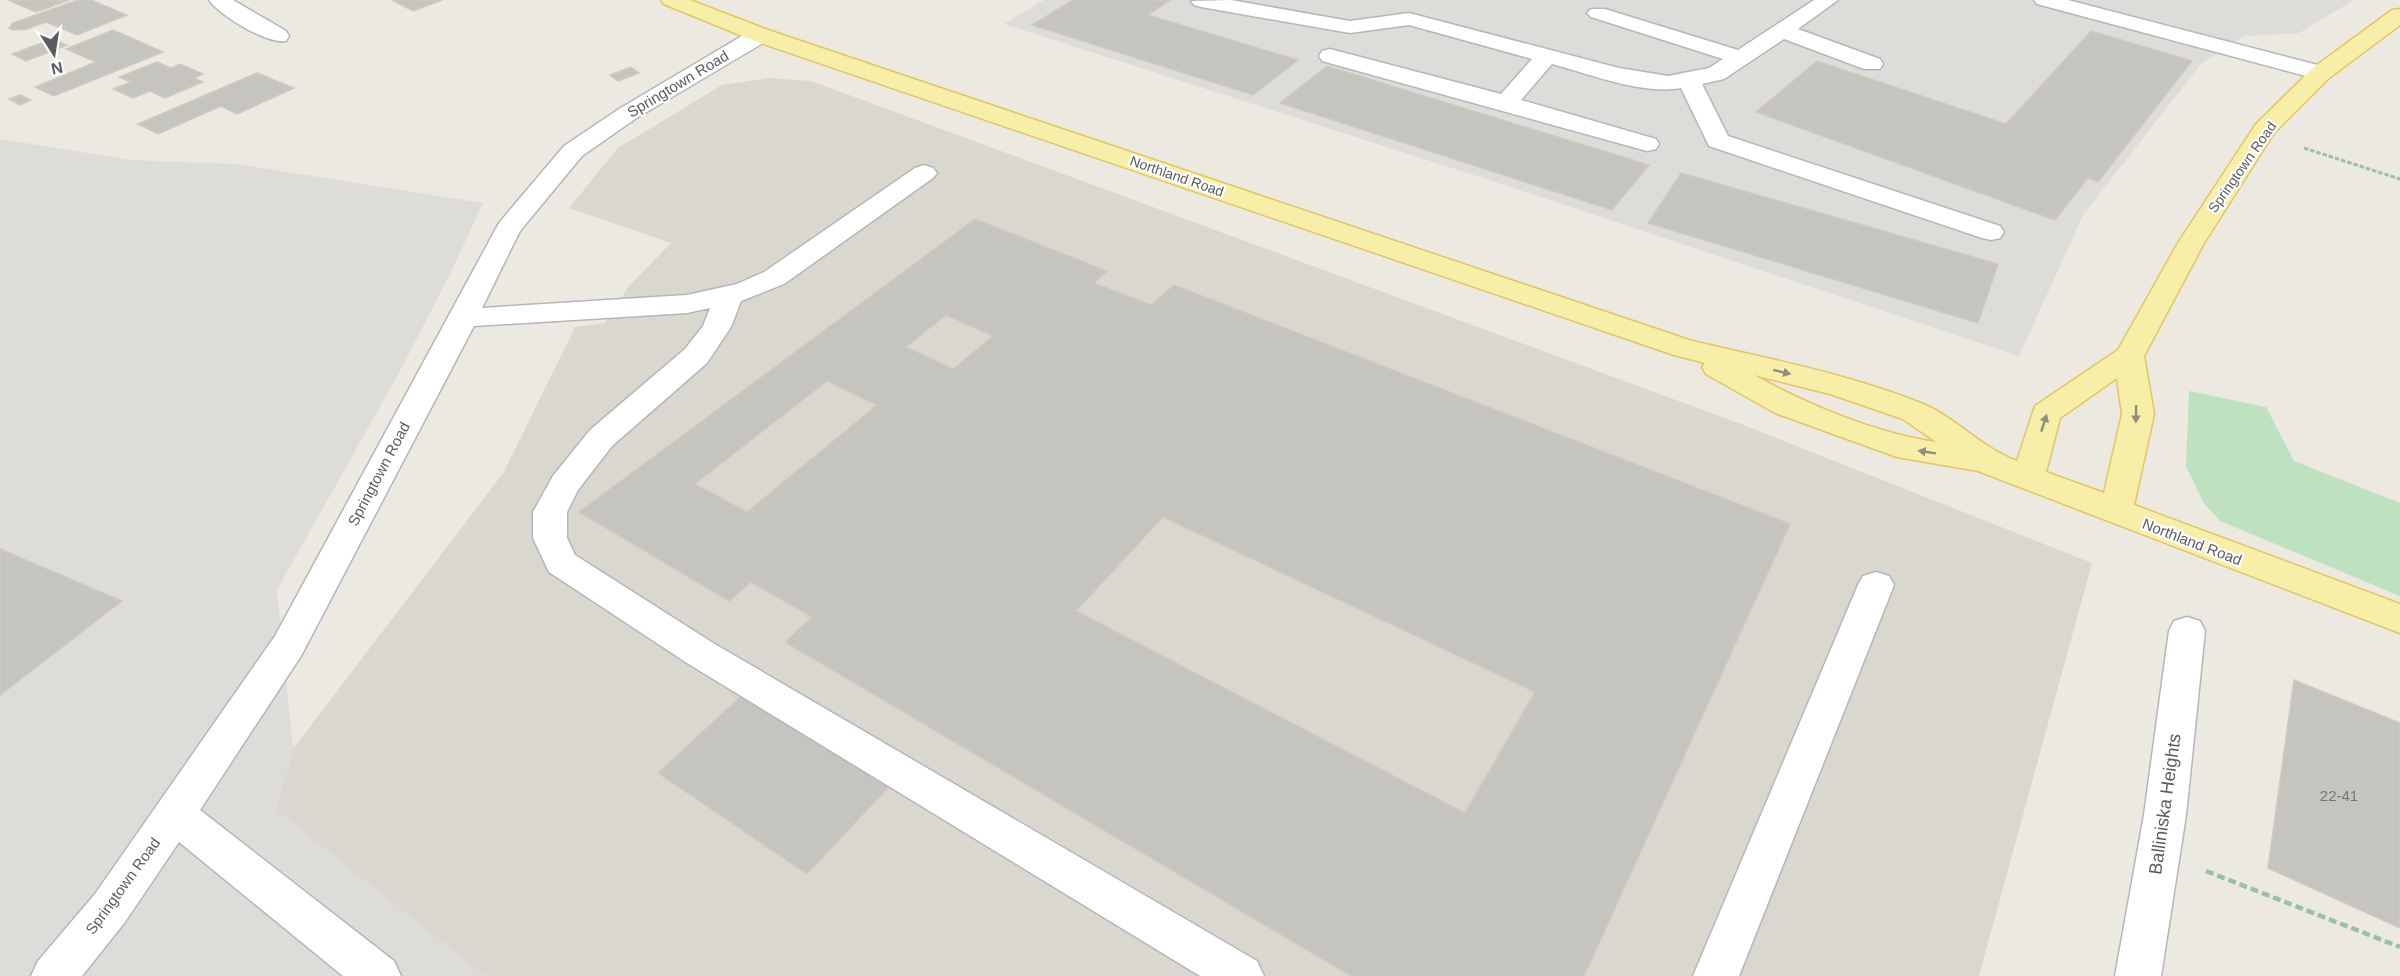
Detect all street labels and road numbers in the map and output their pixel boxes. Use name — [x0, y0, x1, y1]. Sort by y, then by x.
street label: Springtown Road — [624, 47, 731, 120]
street label: Springtown Road — [2205, 118, 2279, 216]
street label: Northland Road — [1128, 152, 1226, 200]
street label: Springtown Road — [344, 419, 413, 529]
street label: Northland Road — [2140, 515, 2244, 568]
street label: Balliniska Heights — [2145, 732, 2185, 876]
street label: Springtown Road — [82, 834, 163, 937]

